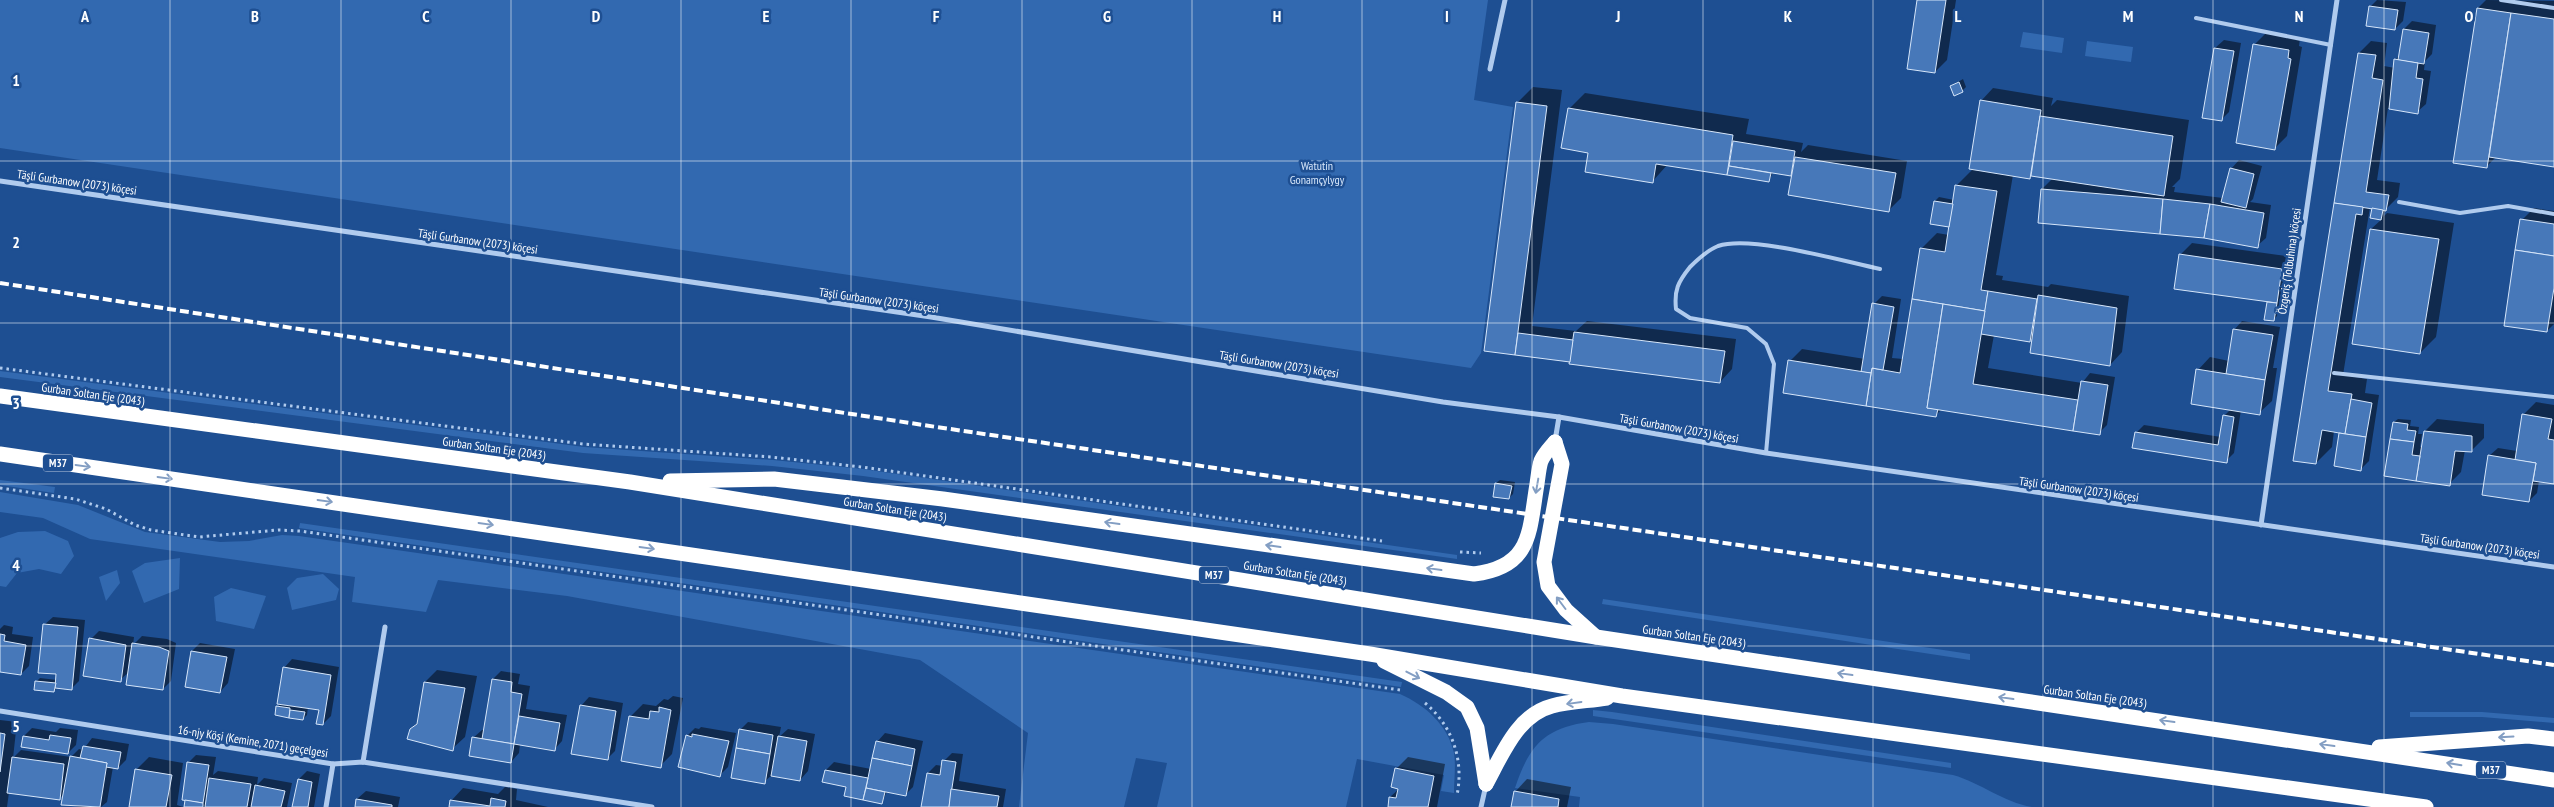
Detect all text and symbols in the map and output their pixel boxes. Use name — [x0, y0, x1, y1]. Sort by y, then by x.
text: A — [80, 6, 90, 26]
text: B — [251, 6, 259, 26]
text: C — [422, 6, 430, 26]
text: D — [592, 6, 601, 26]
text: E — [763, 6, 770, 26]
text: F — [933, 6, 940, 26]
text: G — [1103, 6, 1111, 26]
text: H — [1273, 6, 1281, 26]
text: I — [1445, 6, 1449, 26]
text: J — [1615, 6, 1620, 26]
text: K — [1784, 6, 1793, 26]
text: L — [1955, 6, 1962, 26]
text: M — [2123, 6, 2133, 26]
text: N — [2295, 6, 2303, 26]
text: O — [2465, 6, 2474, 26]
text: 1 — [12, 70, 20, 90]
park label: Watutin Gonamçylygy — [1290, 158, 1345, 187]
street label: Täşli Gurbanow (2073) köçesi — [16, 166, 138, 198]
street label: Özgeriş (Tolbuhina) köçesi — [2274, 207, 2304, 315]
street label: Täşli Gurbanow (2073) köçesi — [417, 225, 539, 257]
text: 2 — [12, 232, 20, 252]
street label: Täşli Gurbanow (2073) köçesi — [818, 284, 940, 316]
street label: Täşli Gurbanow (2073) köçesi — [1218, 347, 1340, 381]
street label: Gurban Soltan Eje (2043) — [41, 379, 146, 409]
text: 3 — [12, 393, 20, 413]
street label: Täşli Gurbanow (2073) köçesi — [1618, 410, 1740, 446]
street label: Gurban Soltan Eje (2043) — [442, 433, 547, 463]
road number: M37 — [43, 454, 73, 472]
one-way arrow — [75, 461, 91, 471]
one-way arrow — [156, 473, 172, 483]
street label: Täşli Gurbanow (2073) köçesi — [2018, 473, 2140, 505]
one-way arrow — [1531, 477, 1541, 493]
street label: Gurban Soltan Eje (2043) — [843, 493, 948, 525]
one-way arrow — [317, 496, 333, 506]
one-way arrow — [1105, 518, 1121, 528]
one-way arrow — [478, 519, 494, 529]
street label: Täşli Gurbanow (2073) köçesi — [2419, 530, 2541, 562]
one-way arrow — [1266, 541, 1282, 551]
one-way arrow — [639, 543, 655, 553]
text: 4 — [12, 555, 20, 575]
street label: Gurban Soltan Eje (2043) — [1243, 557, 1348, 589]
one-way arrow — [1426, 563, 1442, 573]
road number: M37 — [1199, 566, 1229, 584]
one-way arrow — [1556, 596, 1566, 610]
street label: Gurban Soltan Eje (2043) — [1642, 621, 1747, 651]
one-way arrow — [1837, 668, 1853, 678]
one-way arrow — [1406, 671, 1421, 681]
street label: Gurban Soltan Eje (2043) — [2043, 681, 2148, 711]
one-way arrow — [1998, 692, 2014, 702]
one-way arrow — [1566, 698, 1582, 708]
text: 5 — [12, 716, 20, 736]
one-way arrow — [2159, 716, 2175, 726]
street label: 16-njy Köşi (Kemine, 2071) geçelgesi — [177, 722, 329, 760]
one-way arrow — [2498, 732, 2514, 741]
one-way arrow — [2320, 740, 2336, 750]
one-way arrow — [2446, 759, 2462, 769]
road number: M37 — [2476, 762, 2506, 778]

